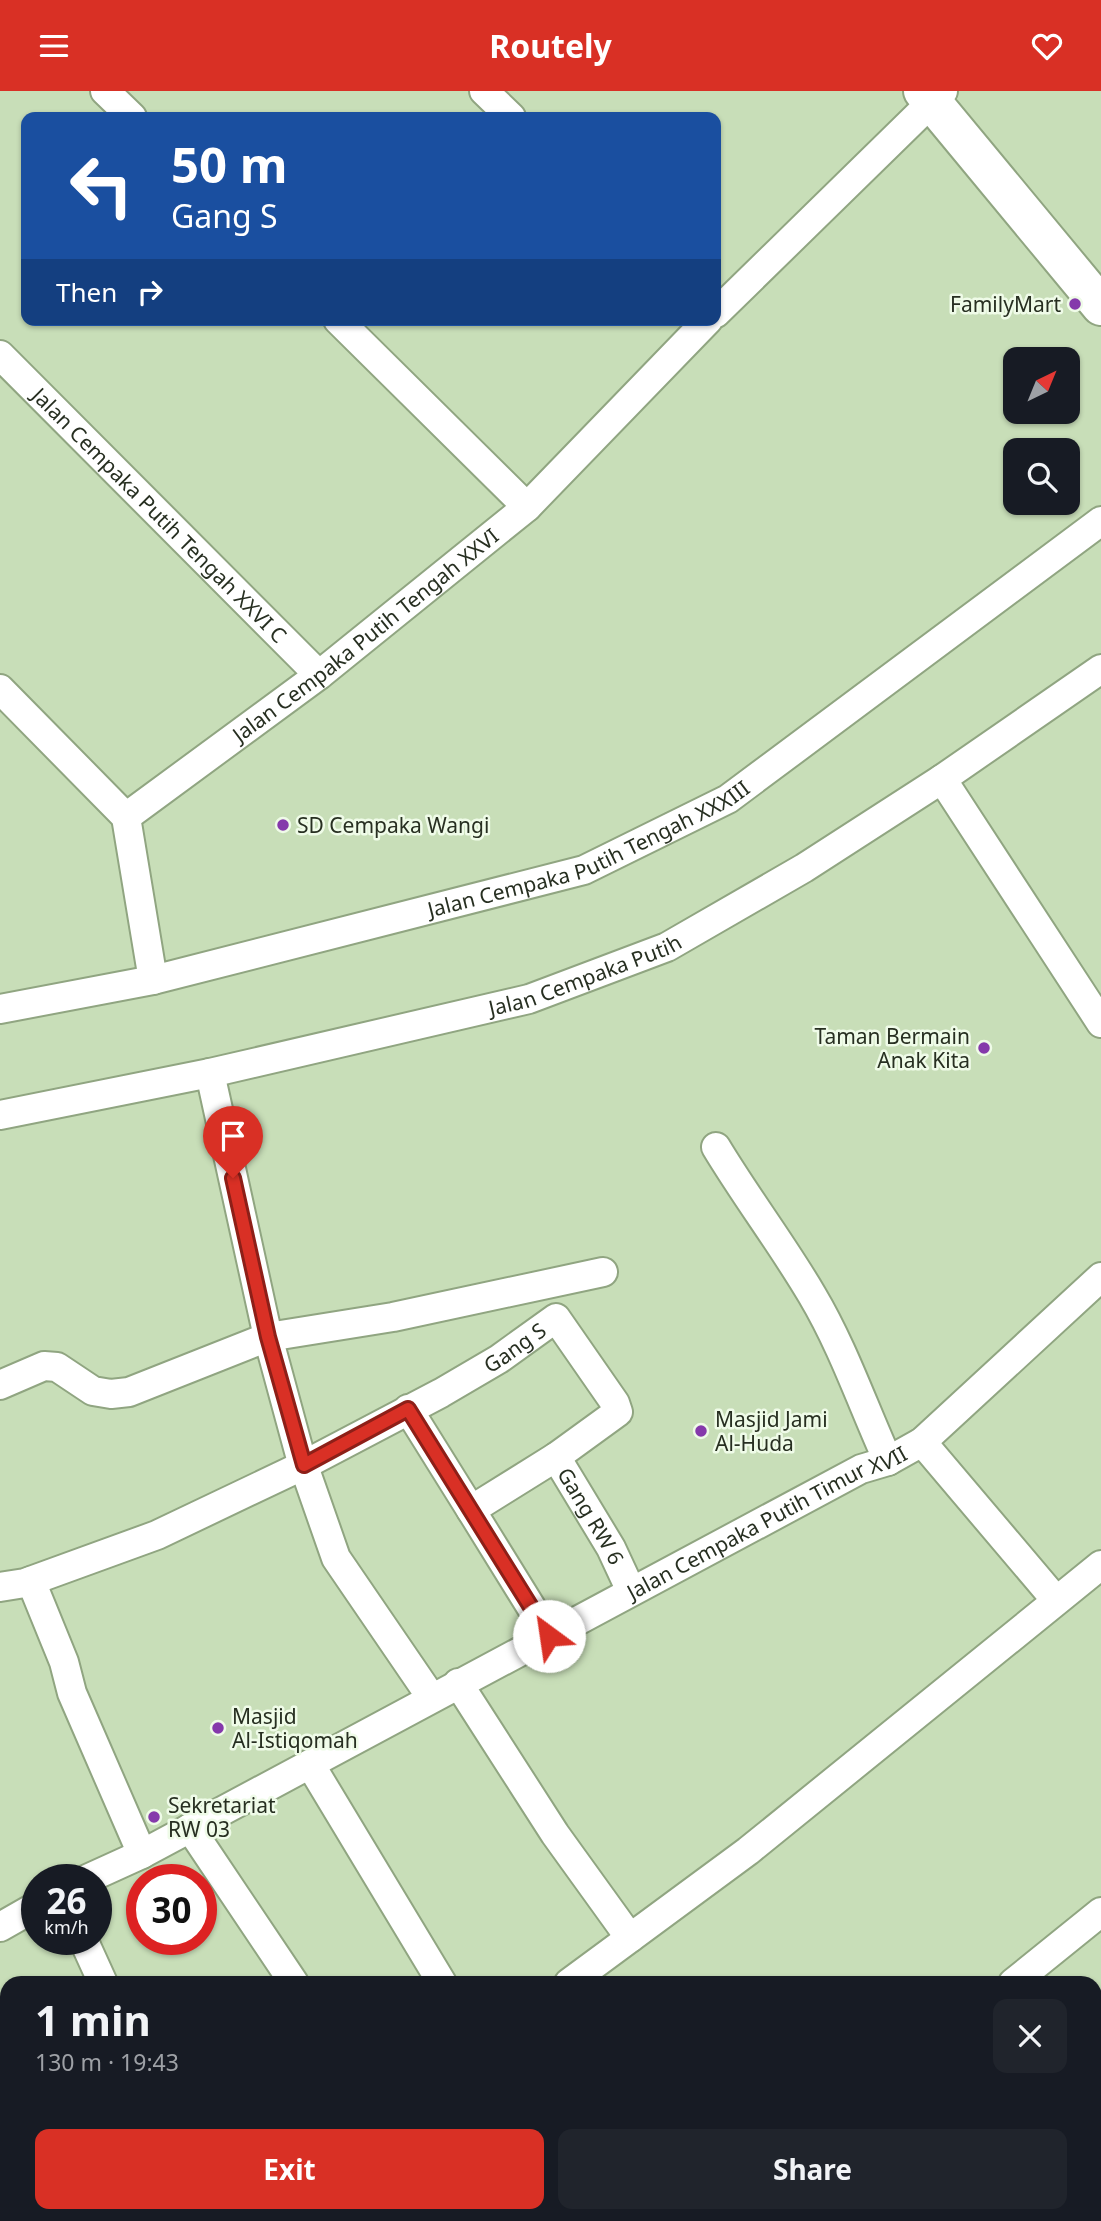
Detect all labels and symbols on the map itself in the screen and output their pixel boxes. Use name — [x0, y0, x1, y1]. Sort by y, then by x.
place label: FamilyMart — [950, 290, 1061, 318]
marker: FamilyMart — [1067, 296, 1083, 312]
north arrow — [1003, 347, 1080, 423]
street label: Jalan Cempaka Putih Tengah XXVI C — [25, 380, 293, 649]
street label: Jalan Cempaka Putih Tengah XXVI — [225, 522, 504, 749]
street label: Jalan Cempaka Putih Tengah XXXIII — [423, 774, 755, 924]
place label: SD Cempaka Wangi — [297, 811, 489, 839]
marker: SD Cempaka Wangi — [275, 817, 291, 833]
street label: Jalan Cempaka Putih — [484, 928, 686, 1022]
place label: Taman Bermain Anak Kita — [814, 1022, 970, 1074]
marker: Taman Bermain Anak Kita — [976, 1040, 992, 1056]
pin — [203, 1106, 263, 1178]
street label: Gang S — [478, 1316, 551, 1379]
place label: Masjid Jami Al-Huda — [715, 1405, 828, 1457]
marker: Masjid Jami Al-Huda — [693, 1423, 709, 1439]
street label: Jalan Cempaka Putih Timur XVII — [620, 1439, 912, 1607]
street label: Gang RW 6 — [551, 1462, 631, 1569]
position arrow — [512, 1599, 586, 1673]
place label: Masjid Al-Istiqomah — [232, 1702, 358, 1754]
marker: Masjid Al-Istiqomah — [210, 1720, 226, 1736]
place label: Sekretariat RW 03 — [168, 1791, 276, 1843]
marker: Sekretariat RW 03 — [146, 1809, 162, 1825]
speed limit sign: 30 — [126, 1864, 217, 1955]

